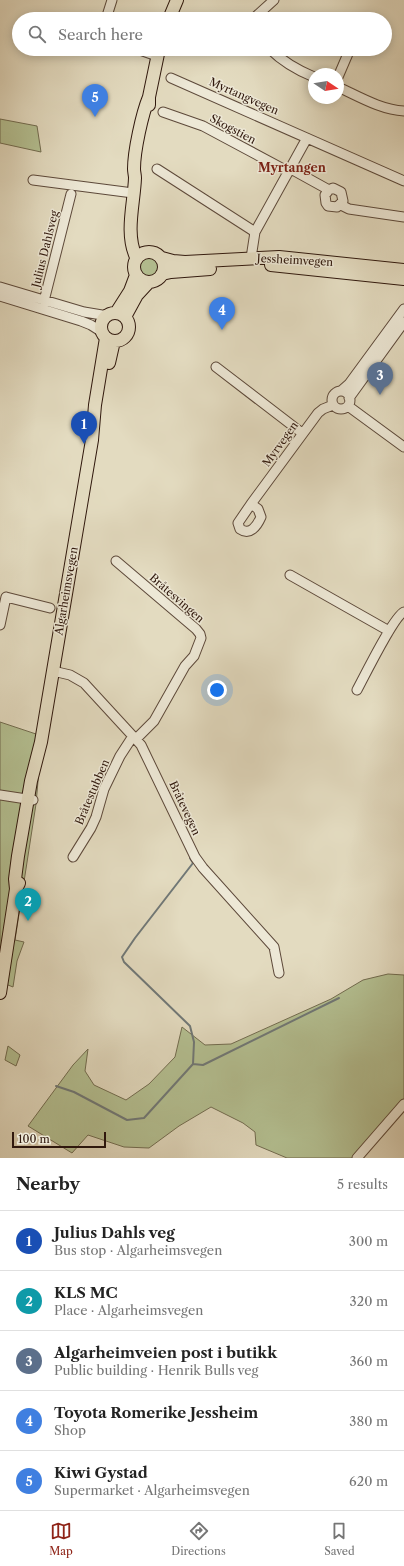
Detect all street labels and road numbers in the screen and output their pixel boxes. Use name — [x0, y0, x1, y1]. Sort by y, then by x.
street label: Myrtangvegen — [207, 74, 281, 118]
street label: Skogstien — [208, 111, 258, 147]
street label: Julius Dahlsveg — [28, 209, 61, 291]
street label: Jessheimvegen — [254, 251, 334, 269]
street label: Myrvegen — [259, 419, 301, 469]
street label: Algarheimsvegen — [51, 546, 81, 637]
street label: Bråtesvingen — [147, 570, 207, 626]
street label: Bråtestubben — [72, 757, 112, 827]
street label: Bråtevegen — [166, 779, 204, 838]

